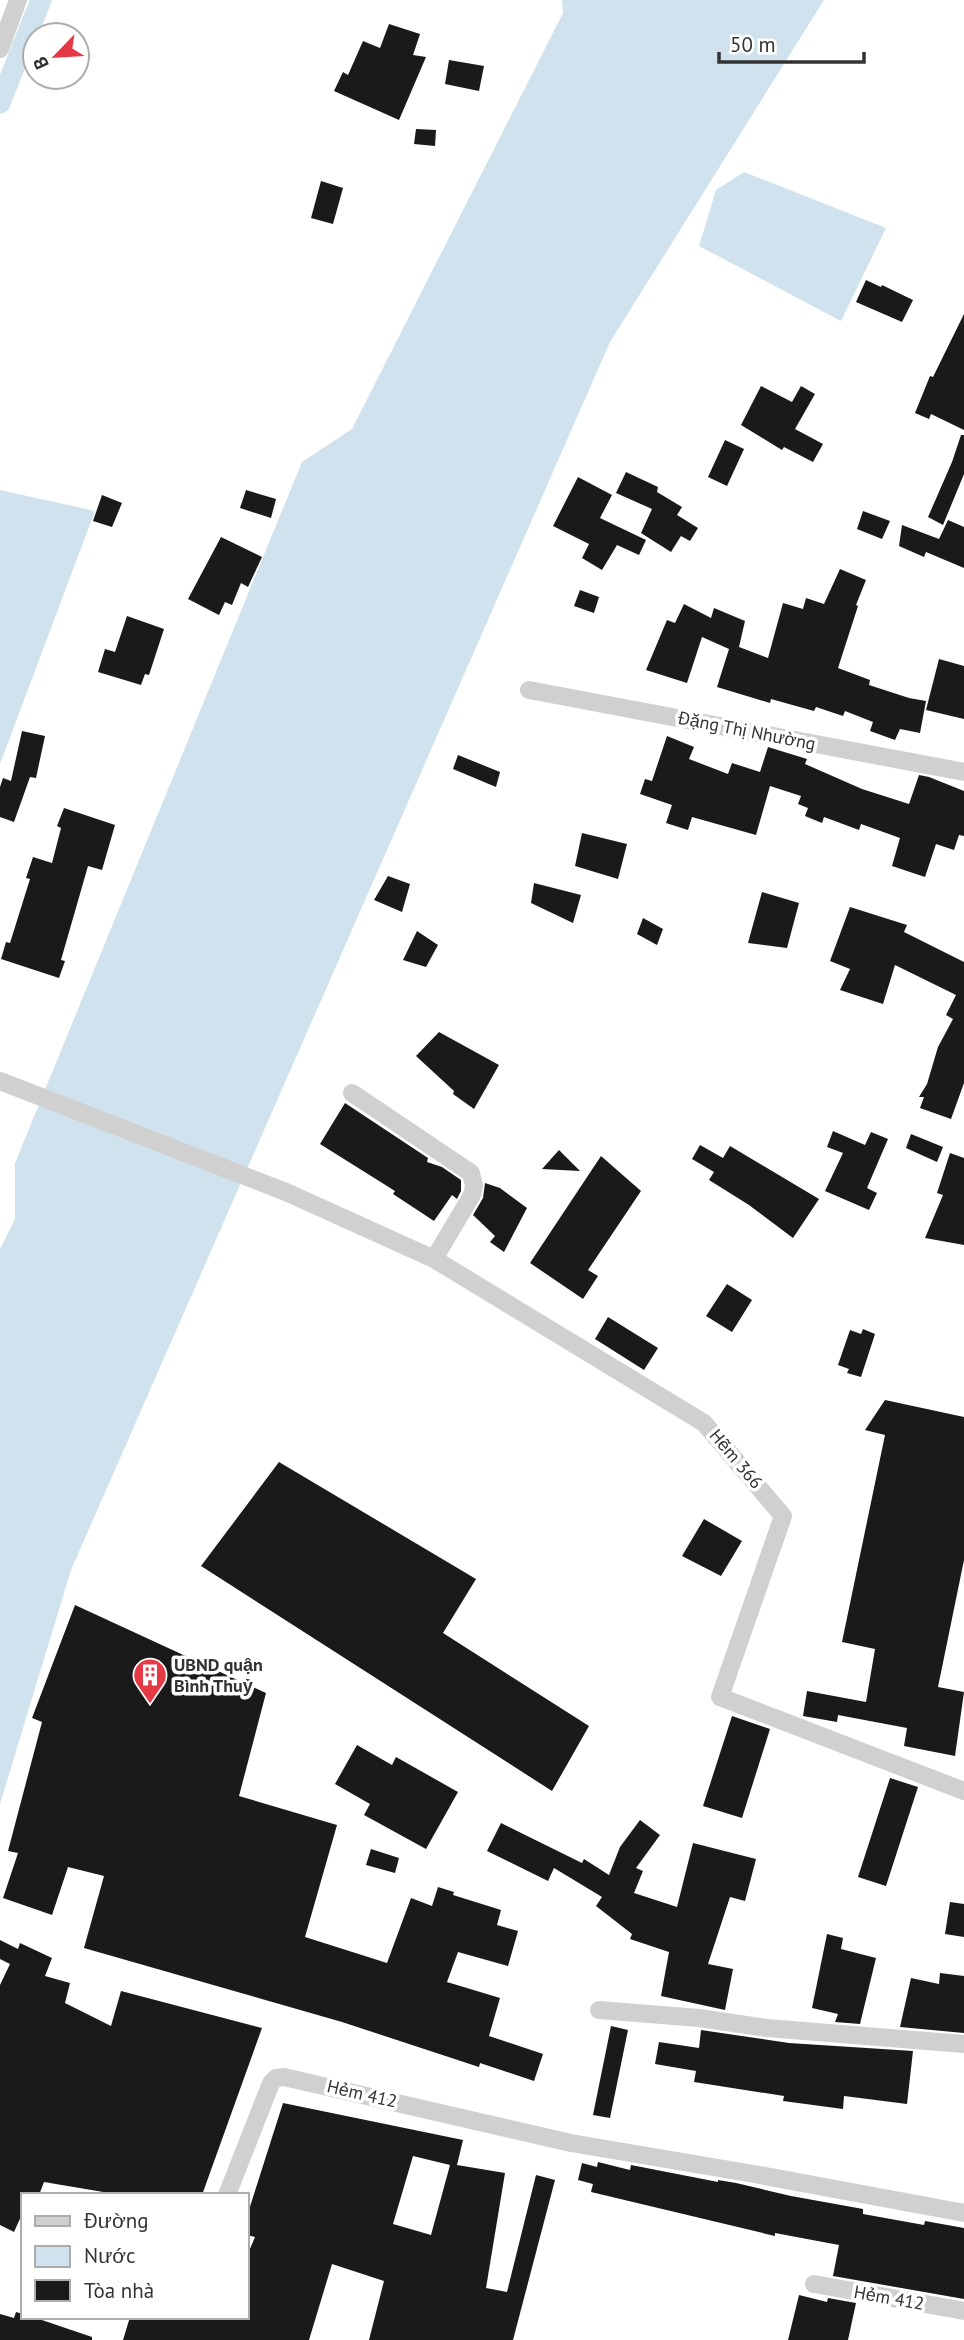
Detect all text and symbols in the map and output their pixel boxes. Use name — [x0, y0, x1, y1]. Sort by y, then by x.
north arrow — [21, 21, 91, 91]
scale bar — [719, 21, 864, 65]
text: 50 m — [730, 31, 776, 58]
text: B — [27, 53, 54, 73]
street label: Đặng Thị Nhường — [675, 706, 818, 755]
street label: Hẽm 366 — [705, 1424, 768, 1493]
place label: UBND quận Bình Thuỷ — [174, 1653, 263, 1697]
building icon: UBND quận Bình Thuỷ — [131, 1656, 169, 1705]
street label: Hẻm 412 — [325, 2074, 399, 2113]
legend — [21, 2193, 248, 2319]
text: Đường — [83, 2207, 148, 2234]
text: Nước — [84, 2242, 135, 2269]
text: Tòa nhà — [84, 2277, 154, 2304]
street label: Hẻm 412 — [852, 2280, 926, 2315]

